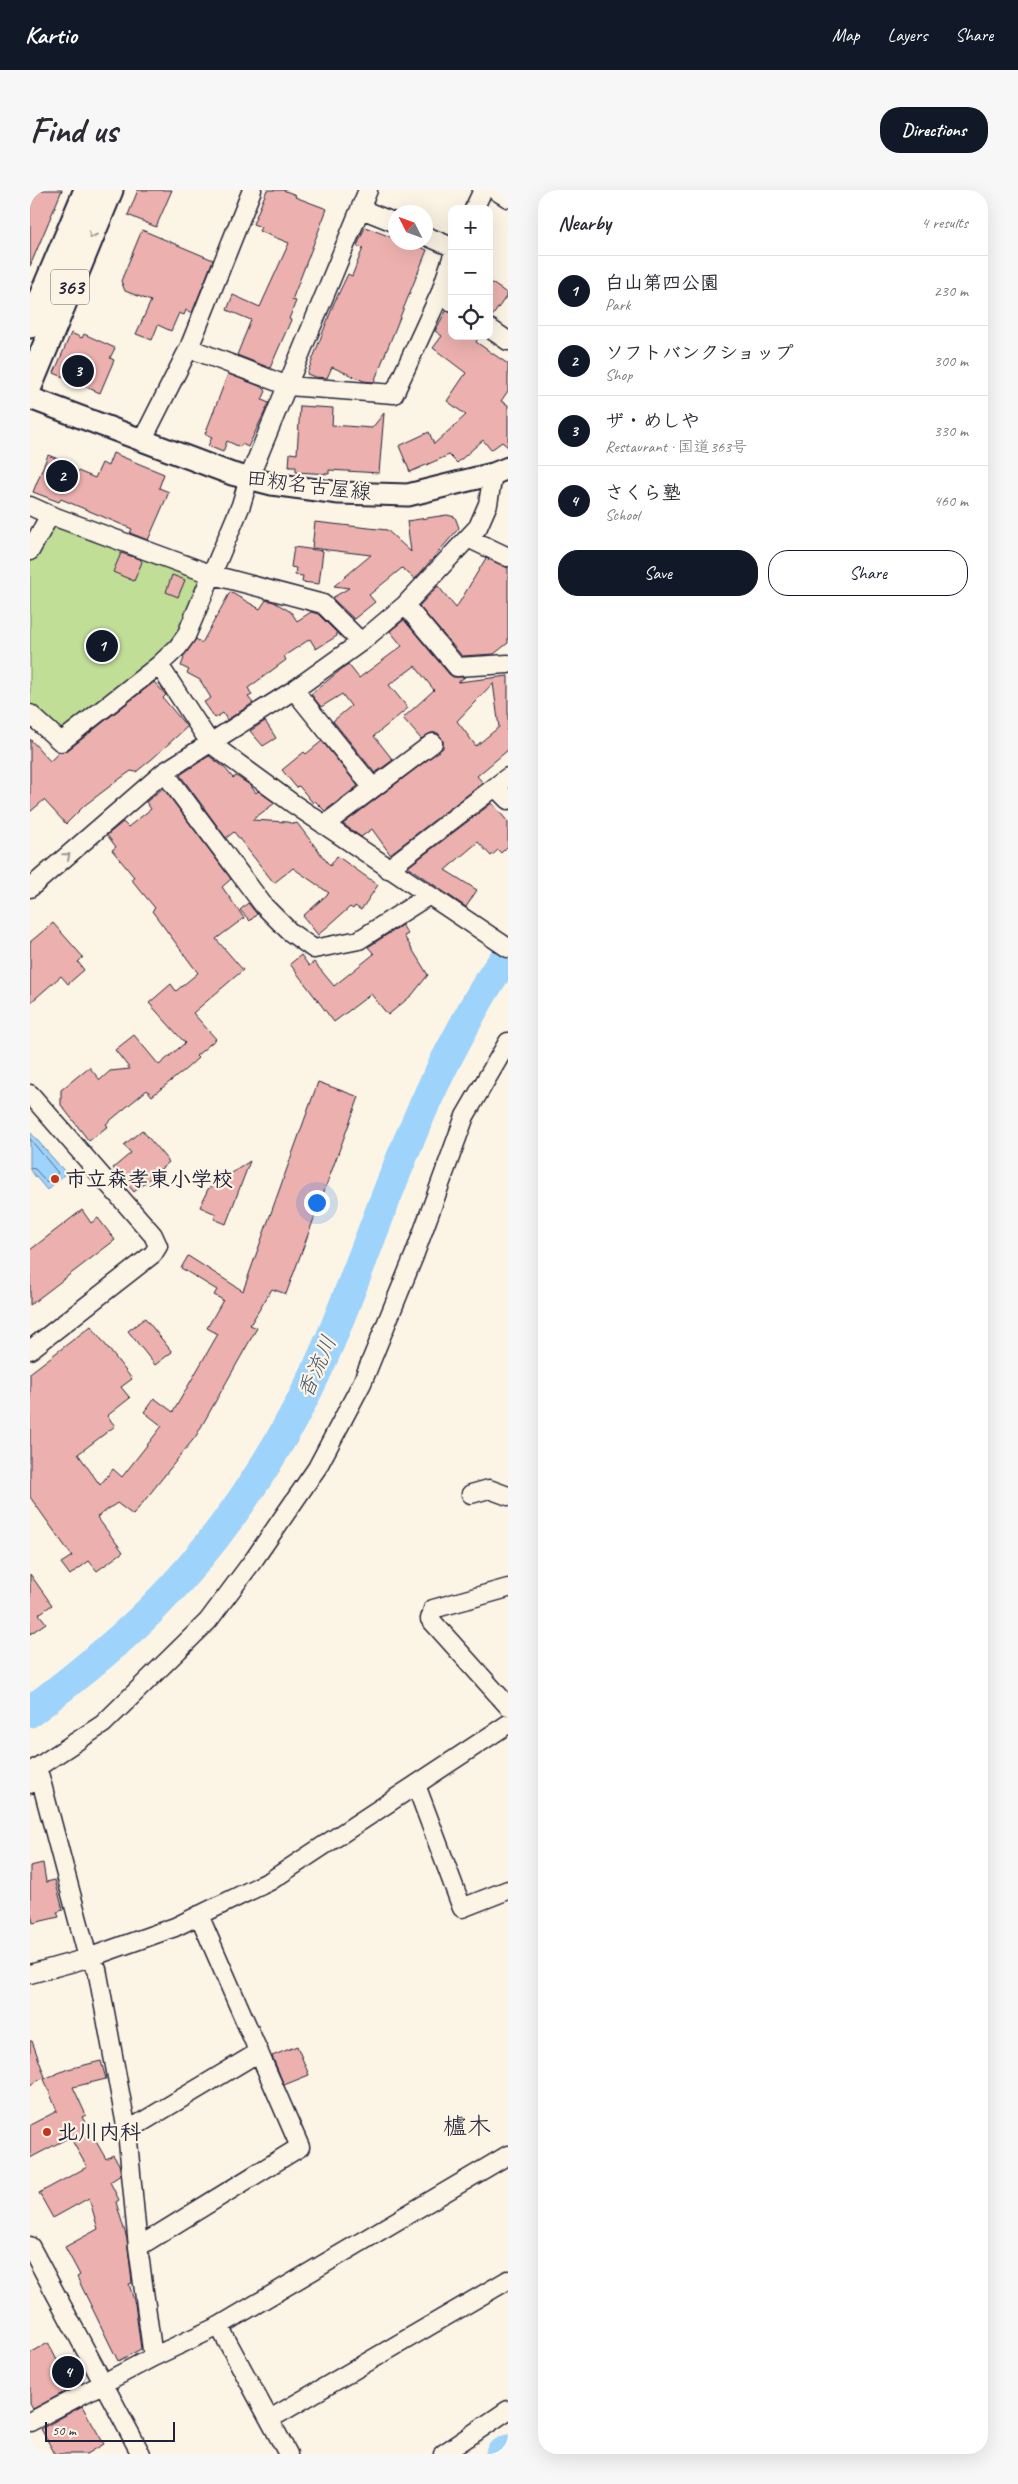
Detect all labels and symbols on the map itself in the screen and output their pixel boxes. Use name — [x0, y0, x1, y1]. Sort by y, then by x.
north arrow — [388, 205, 433, 250]
one-way arrow — [87, 230, 98, 239]
road number: 363 — [51, 270, 89, 304]
pin: 3 — [62, 352, 94, 390]
pin: 2 — [46, 457, 78, 495]
street label: 田籾名古屋線 — [245, 464, 373, 506]
pin: 1 — [86, 627, 118, 665]
one-way arrow — [61, 854, 70, 862]
place label: 市立森孝東小学校 — [65, 1166, 233, 1192]
marker: 市立森孝東小学校 — [49, 1173, 61, 1185]
your location — [304, 1190, 330, 1216]
water label: 香流川 — [291, 1331, 343, 1403]
district label: 櫨木 — [443, 2111, 491, 2141]
place label: 北川内科 — [57, 2119, 141, 2145]
marker: 北川内科 — [41, 2126, 53, 2138]
pin: 4 — [52, 2353, 84, 2391]
scale bar — [45, 2419, 175, 2442]

